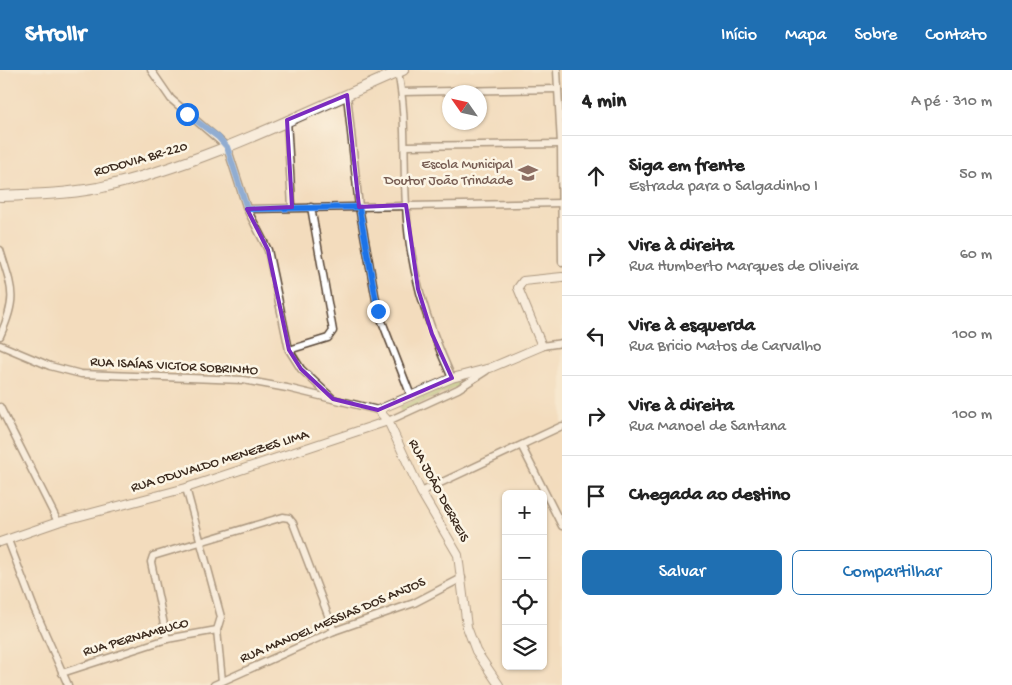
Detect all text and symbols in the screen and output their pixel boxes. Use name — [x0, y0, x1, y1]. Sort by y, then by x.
text: Strollr — [25, 21, 86, 50]
text: Início — [721, 25, 757, 46]
text: Mapa — [785, 25, 826, 46]
text: Sobre — [854, 25, 897, 46]
text: Contato — [925, 25, 987, 46]
north arrow — [442, 85, 487, 130]
text: 4 min — [582, 90, 626, 115]
text: A pé · 310 m — [911, 93, 992, 112]
route start — [176, 103, 199, 126]
street label: RODOVIA BR-220 — [92, 139, 190, 181]
text: Siga em frente — [629, 155, 745, 178]
place label: Escola Municipal Doutor João Trindade — [383, 157, 514, 190]
school or university icon: Escola Municipal Doutor João Trindade — [517, 162, 539, 184]
icon: ahead — [582, 162, 610, 190]
text: 50 m — [959, 166, 992, 185]
text: Estrada para o Salgadinho I — [629, 178, 818, 197]
text: Vire à direita — [629, 235, 734, 258]
icon: right — [582, 242, 610, 270]
text: 60 m — [960, 246, 992, 265]
text: Rua Humberto Marques de Oliveira — [629, 258, 859, 277]
route end — [367, 300, 390, 323]
text: Vire à esquerda — [629, 315, 755, 338]
icon: left — [582, 322, 610, 350]
text: 100 m — [952, 326, 992, 345]
text: Rua Bricio Matos de Carvalho — [629, 338, 821, 357]
street label: RUA ISAÍAS VICTOR SOBRINHO — [90, 354, 259, 380]
text: Vire à direita — [629, 395, 734, 418]
icon: right — [582, 402, 610, 430]
text: 100 m — [952, 406, 992, 425]
text: Rua Manoel de Santana — [629, 418, 786, 437]
street label: RUA ODUVALDO MENEZES LIMA — [129, 427, 312, 497]
street label: RUA JOÃO DERREIS — [404, 437, 472, 546]
icon: arrive — [582, 482, 610, 510]
text: Chegada ao destino — [629, 484, 790, 507]
map controls — [502, 490, 547, 670]
button: + — [502, 490, 547, 535]
button: − — [502, 535, 547, 580]
button: Salvar — [582, 550, 782, 595]
button: Compartilhar — [792, 550, 992, 595]
street label: RUA MANOEL MESSIAS DOS ANJOS — [238, 574, 429, 668]
button: locate — [502, 580, 547, 625]
street label: RUA PERNAMBUCO — [81, 615, 191, 661]
button: layers — [502, 625, 547, 670]

